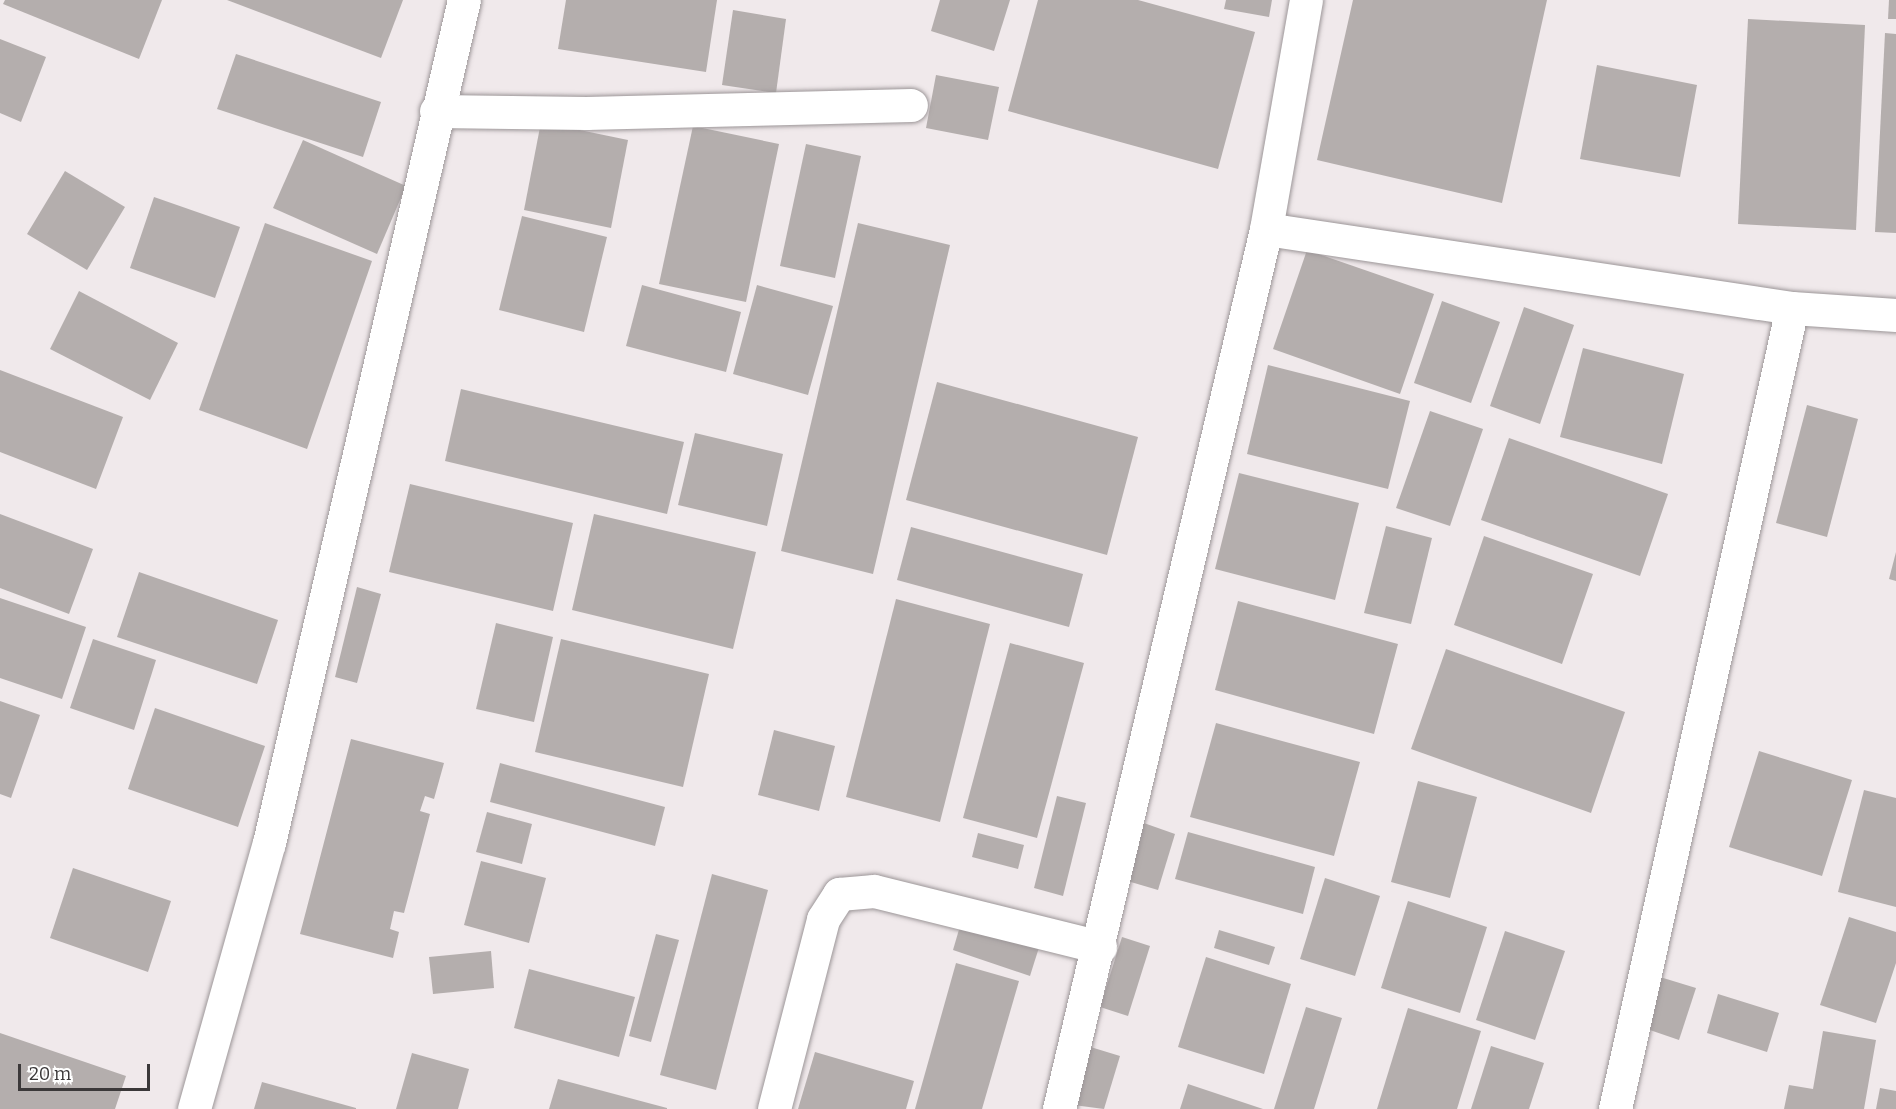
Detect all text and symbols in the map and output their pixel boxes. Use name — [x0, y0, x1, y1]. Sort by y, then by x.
scale bar — [21, 1052, 153, 1090]
text: 20 m — [29, 1063, 71, 1085]

